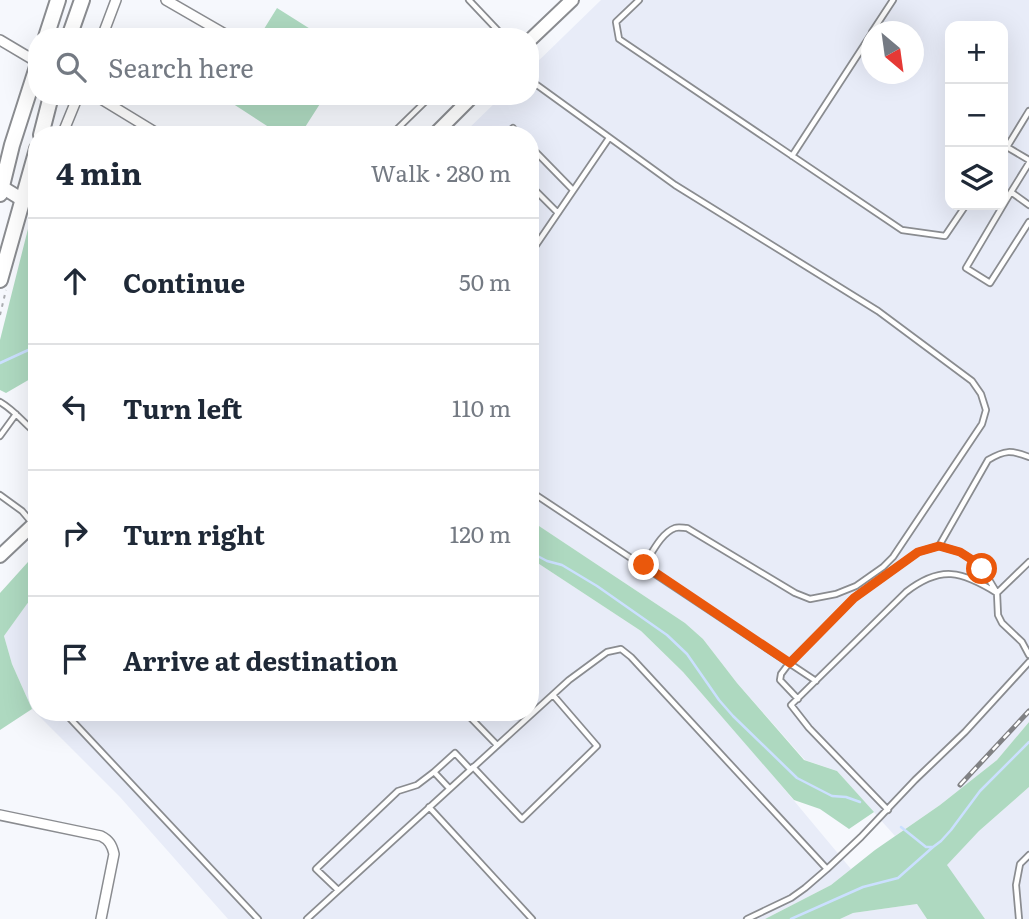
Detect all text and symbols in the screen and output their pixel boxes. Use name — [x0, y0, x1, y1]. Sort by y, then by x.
north arrow — [861, 21, 924, 84]
map controls — [945, 21, 1008, 210]
button: + — [945, 21, 1008, 84]
search box — [28, 28, 539, 105]
text: Search here — [108, 47, 254, 86]
icon: search — [52, 48, 90, 86]
button: − — [945, 84, 1008, 147]
button: layers — [945, 147, 1008, 210]
text: 4 min — [56, 150, 142, 194]
text: Walk · 280 m — [371, 155, 511, 189]
icon: ahead — [56, 262, 94, 300]
text: Continue — [123, 262, 245, 301]
text: 50 m — [459, 264, 511, 298]
icon: left — [56, 388, 94, 426]
text: Turn left — [123, 388, 242, 427]
text: 110 m — [452, 390, 511, 424]
icon: right — [56, 514, 94, 552]
text: Turn right — [123, 514, 265, 553]
text: 120 m — [450, 516, 511, 550]
route end — [628, 549, 659, 580]
route start — [966, 553, 997, 584]
icon: arrive — [56, 640, 94, 678]
text: Arrive at destination — [123, 640, 398, 679]

